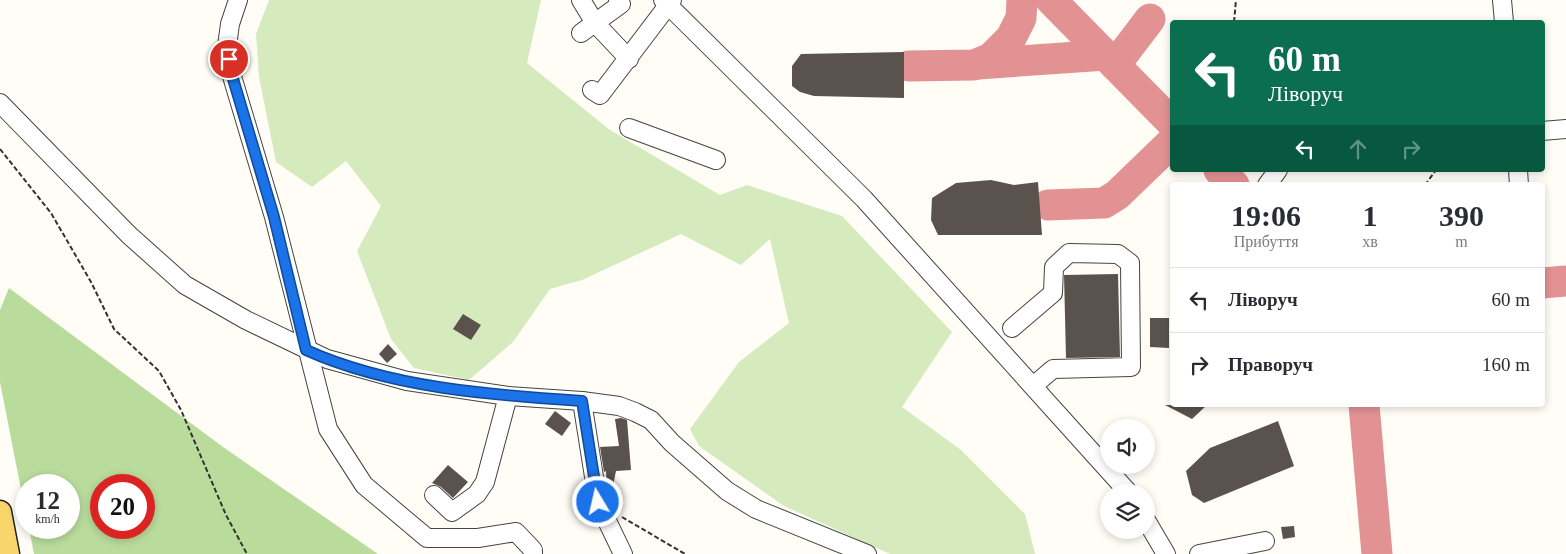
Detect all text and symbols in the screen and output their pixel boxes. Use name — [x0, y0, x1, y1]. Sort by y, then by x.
pin — [208, 38, 250, 80]
icon: left — [1185, 40, 1250, 105]
text: 60 m — [1268, 40, 1341, 79]
icon: arrive — [215, 45, 243, 73]
text: Ліворуч — [1268, 81, 1343, 106]
icon: left — [1291, 135, 1319, 163]
icon: ahead — [1344, 135, 1372, 163]
icon: right — [1397, 135, 1425, 163]
text: 19:06 — [1231, 199, 1301, 232]
text: 1 — [1363, 199, 1378, 232]
text: 390 — [1439, 199, 1484, 232]
text: Прибуття — [1234, 233, 1299, 250]
text: хв — [1362, 233, 1378, 250]
text: m — [1455, 233, 1468, 250]
icon: left — [1185, 286, 1213, 314]
text: Ліворуч — [1228, 289, 1298, 310]
text: 60 m — [1491, 289, 1530, 310]
icon: right — [1185, 351, 1213, 379]
text: Праворуч — [1228, 354, 1313, 375]
text: 160 m — [1482, 354, 1530, 375]
map controls — [1100, 419, 1155, 539]
button: sound — [1100, 419, 1155, 474]
speed limit sign: 20 — [90, 474, 155, 539]
position arrow — [571, 475, 623, 527]
button: layers — [1100, 484, 1155, 539]
text: 12 — [35, 487, 60, 514]
text: km/h — [35, 512, 60, 526]

